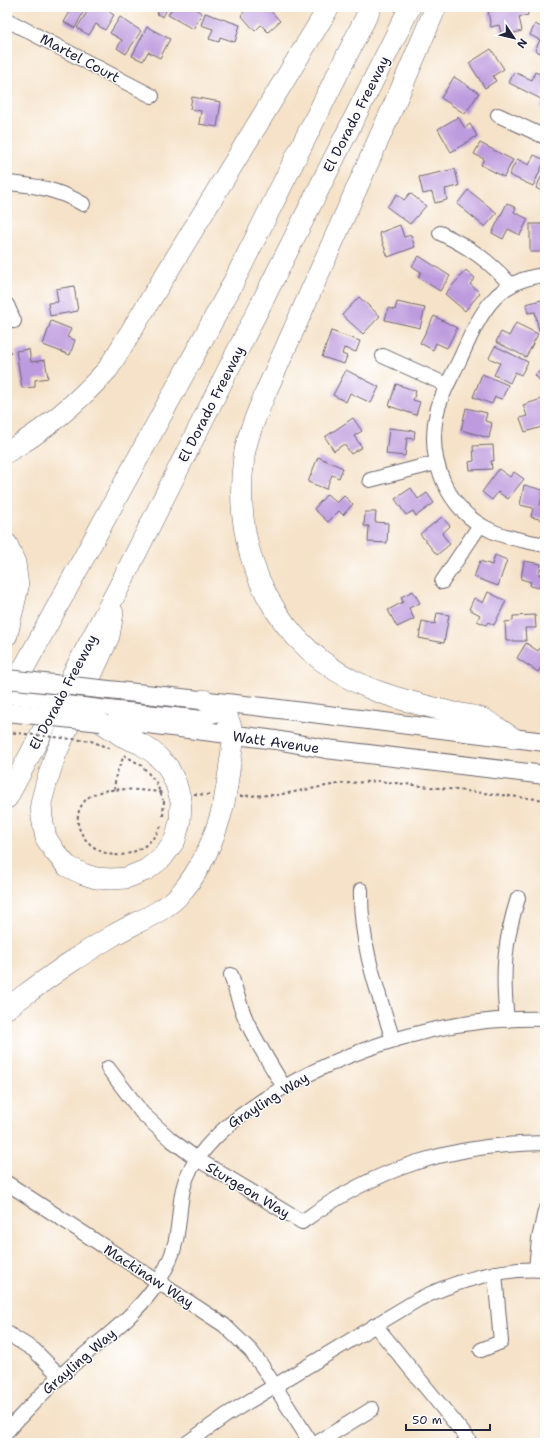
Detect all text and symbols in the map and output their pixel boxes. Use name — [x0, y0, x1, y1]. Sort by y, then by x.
north arrow — [494, 18, 534, 58]
street label: Martel Court — [37, 29, 123, 87]
text: N — [513, 36, 530, 52]
street label: El Dorado Freeway — [319, 53, 393, 175]
street label: El Dorado Freeway — [174, 343, 248, 465]
street label: El Dorado Freeway — [25, 631, 101, 753]
street label: Watt Avenue — [231, 727, 321, 757]
street label: Grayling Way — [224, 1068, 312, 1132]
street label: Sturgeon Way — [203, 1158, 293, 1222]
street label: Mackinaw Way — [101, 1240, 197, 1312]
street label: Grayling Way — [38, 1324, 120, 1398]
scale bar — [406, 1406, 490, 1432]
text: 50 m — [412, 1412, 442, 1428]

